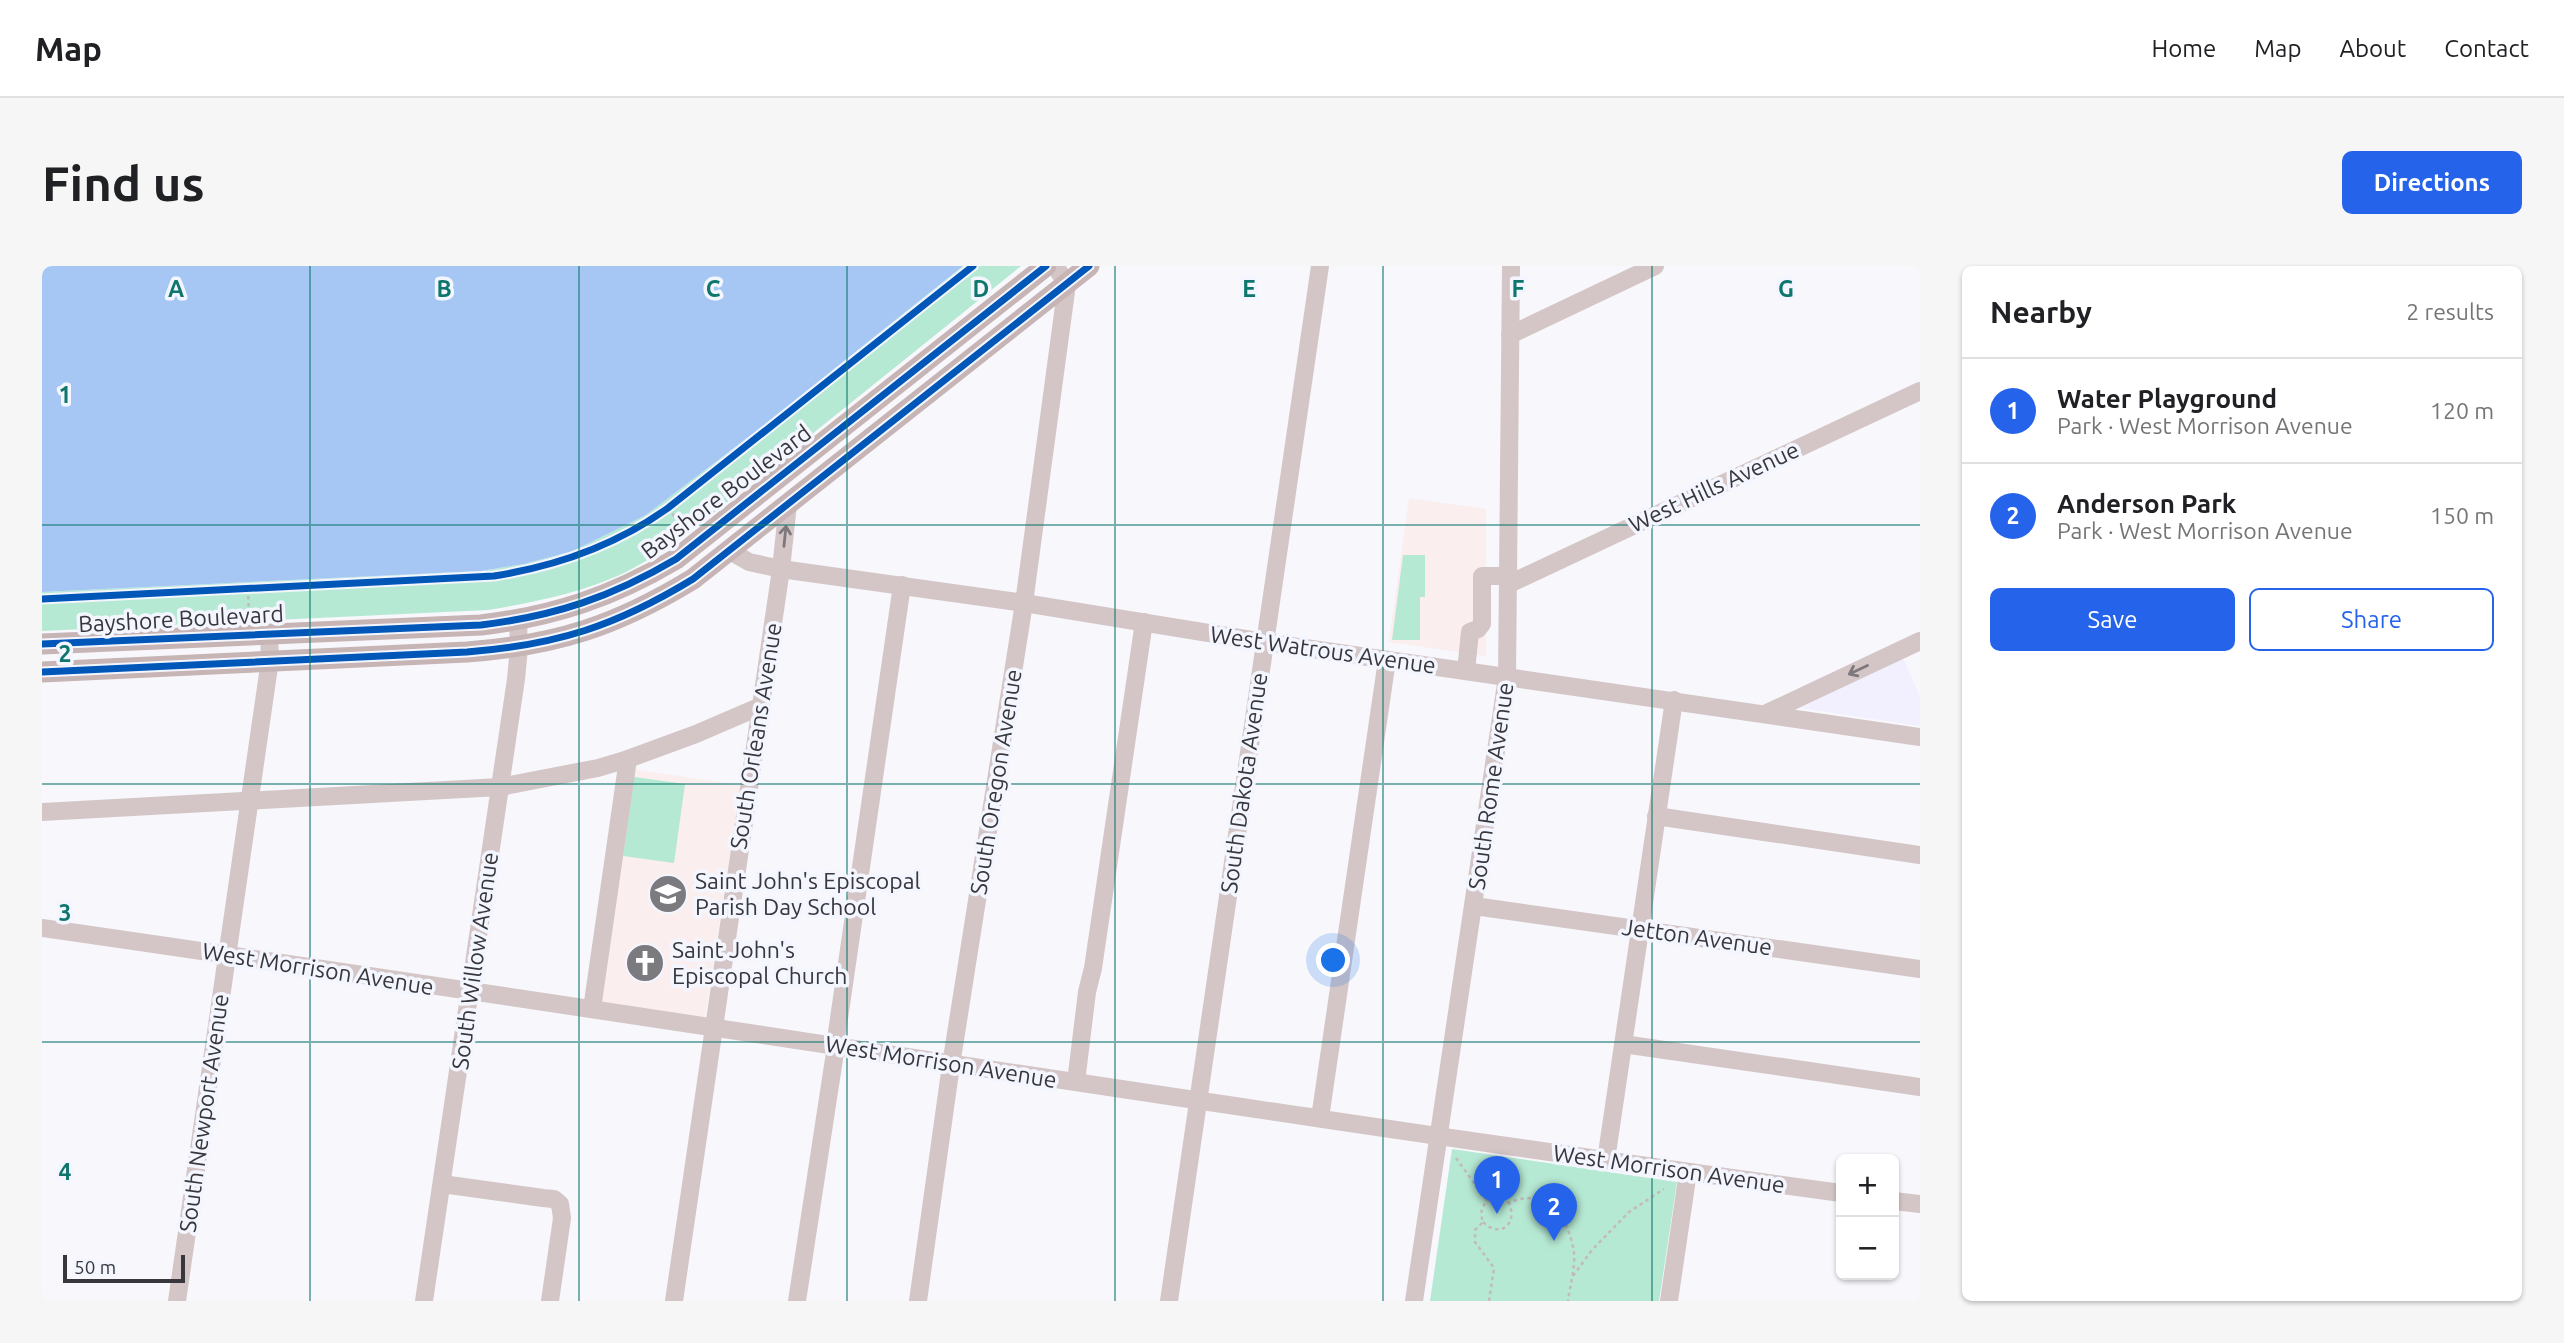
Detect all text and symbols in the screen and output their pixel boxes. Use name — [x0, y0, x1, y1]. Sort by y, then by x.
text: Map — [35, 30, 102, 67]
text: Home — [2151, 35, 2216, 62]
text: Map — [2254, 35, 2301, 62]
text: About — [2339, 35, 2406, 62]
text: Contact — [2444, 35, 2529, 62]
button: Directions — [2342, 151, 2522, 214]
text: Find us — [42, 155, 205, 210]
text: A — [168, 276, 184, 301]
text: B — [436, 276, 452, 301]
text: C — [706, 276, 721, 301]
text: D — [973, 276, 989, 301]
text: E — [1242, 276, 1256, 301]
text: F — [1512, 276, 1525, 301]
text: G — [1778, 276, 1794, 301]
text: Nearby — [1990, 295, 2092, 329]
text: 2 results — [2406, 299, 2494, 324]
text: 1 — [59, 382, 71, 407]
text: Water Playground — [2057, 384, 2277, 413]
text: 1 — [2007, 398, 2019, 423]
text: 120 m — [2430, 398, 2494, 423]
text: Park · West Morrison Avenue — [2057, 413, 2353, 438]
street label: Bayshore Boulevard — [636, 420, 815, 564]
street label: West Hills Avenue — [1625, 436, 1803, 537]
text: Anderson Park — [2057, 489, 2236, 518]
text: 2 — [2007, 503, 2019, 528]
text: 150 m — [2430, 503, 2494, 528]
text: Park · West Morrison Avenue — [2057, 518, 2353, 543]
one-way arrow — [778, 525, 791, 548]
button: Save — [1990, 588, 2235, 651]
button: Share — [2249, 588, 2494, 651]
street label: Bayshore Boulevard — [78, 601, 284, 636]
street label: South Orleans Avenue — [725, 621, 786, 851]
street label: West Watrous Avenue — [1209, 621, 1438, 678]
text: 2 — [59, 641, 71, 666]
one-way arrow — [1848, 664, 1869, 677]
street label: South Oregon Avenue — [965, 667, 1026, 896]
street label: South Dakota Avenue — [1216, 671, 1271, 895]
street label: South Rome Avenue — [1464, 681, 1517, 891]
street label: South Willow Avenue — [447, 851, 502, 1071]
place label: Saint John's Episcopal Parish Day School — [695, 868, 921, 919]
school or university icon: Saint John's Episcopal Parish Day School — [647, 873, 689, 915]
text: 3 — [59, 900, 71, 925]
street label: Jetton Avenue — [1620, 914, 1774, 959]
place label: Saint John's Episcopal Church — [672, 937, 847, 988]
street label: West Morrison Avenue — [201, 938, 435, 999]
church icon: Saint John's Episcopal Church — [624, 942, 666, 984]
your location — [1316, 943, 1350, 977]
street label: South Newport Avenue — [174, 992, 233, 1234]
street label: West Morrison Avenue — [824, 1031, 1058, 1092]
street label: West Morrison Avenue — [1552, 1140, 1787, 1197]
map controls — [1836, 1154, 1899, 1280]
button: + — [1836, 1154, 1899, 1217]
pin: 1 — [1474, 1156, 1520, 1214]
text: 4 — [59, 1159, 72, 1184]
pin: 2 — [1531, 1183, 1577, 1241]
button: − — [1836, 1217, 1899, 1280]
scale bar — [63, 1252, 186, 1284]
text: 50 m — [74, 1256, 116, 1278]

